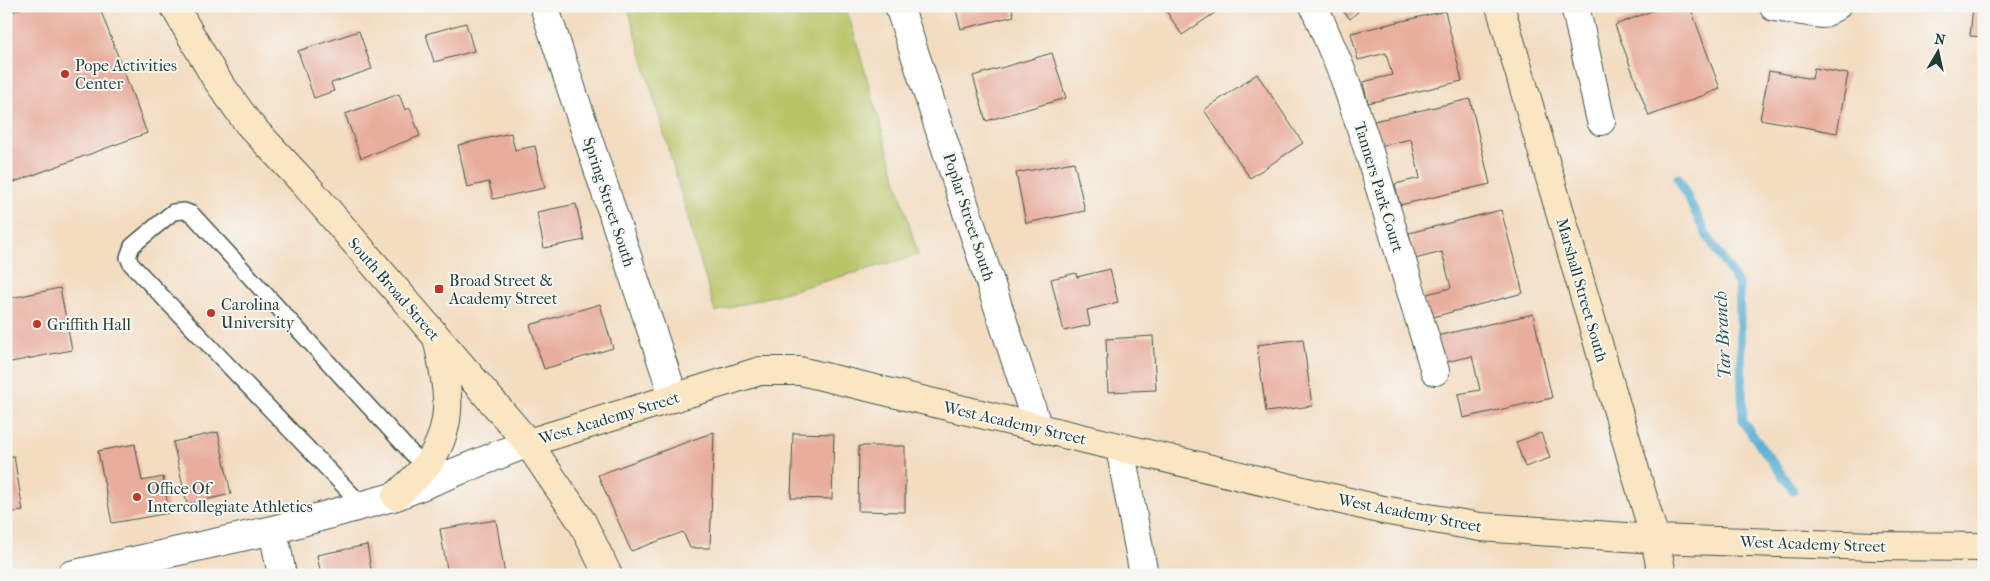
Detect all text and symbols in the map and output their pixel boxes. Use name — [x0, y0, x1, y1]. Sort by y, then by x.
north arrow — [1912, 28, 1962, 78]
text: N — [1933, 30, 1947, 49]
place label: Pope Activities Center — [75, 56, 177, 93]
marker: Pope Activities Center — [59, 68, 71, 80]
street label: Tanners Park Court — [1350, 120, 1408, 255]
street label: Spring Street South — [579, 135, 639, 269]
street label: Poplar Street South — [939, 151, 999, 283]
street label: Marshall Street South — [1552, 216, 1612, 364]
street label: South Broad Street — [344, 234, 444, 345]
place label: Broad Street & Academy Street — [448, 271, 558, 308]
marker: Broad Street & Academy Street — [433, 283, 445, 295]
water label: Tar Branch — [1710, 291, 1736, 379]
place label: Carolina University — [221, 295, 295, 332]
marker: Carolina University — [205, 307, 217, 319]
place label: Griffith Hall — [47, 315, 131, 334]
marker: Griffith Hall — [31, 318, 43, 330]
street label: West Academy Street — [535, 387, 682, 449]
street label: West Academy Street — [941, 397, 1089, 449]
place label: Office Of Intercollegiate Athletics — [147, 479, 313, 516]
street label: West Academy Street — [1336, 490, 1484, 536]
marker: Office Of Intercollegiate Athletics — [131, 491, 143, 503]
street label: West Academy Street — [1739, 532, 1887, 556]

